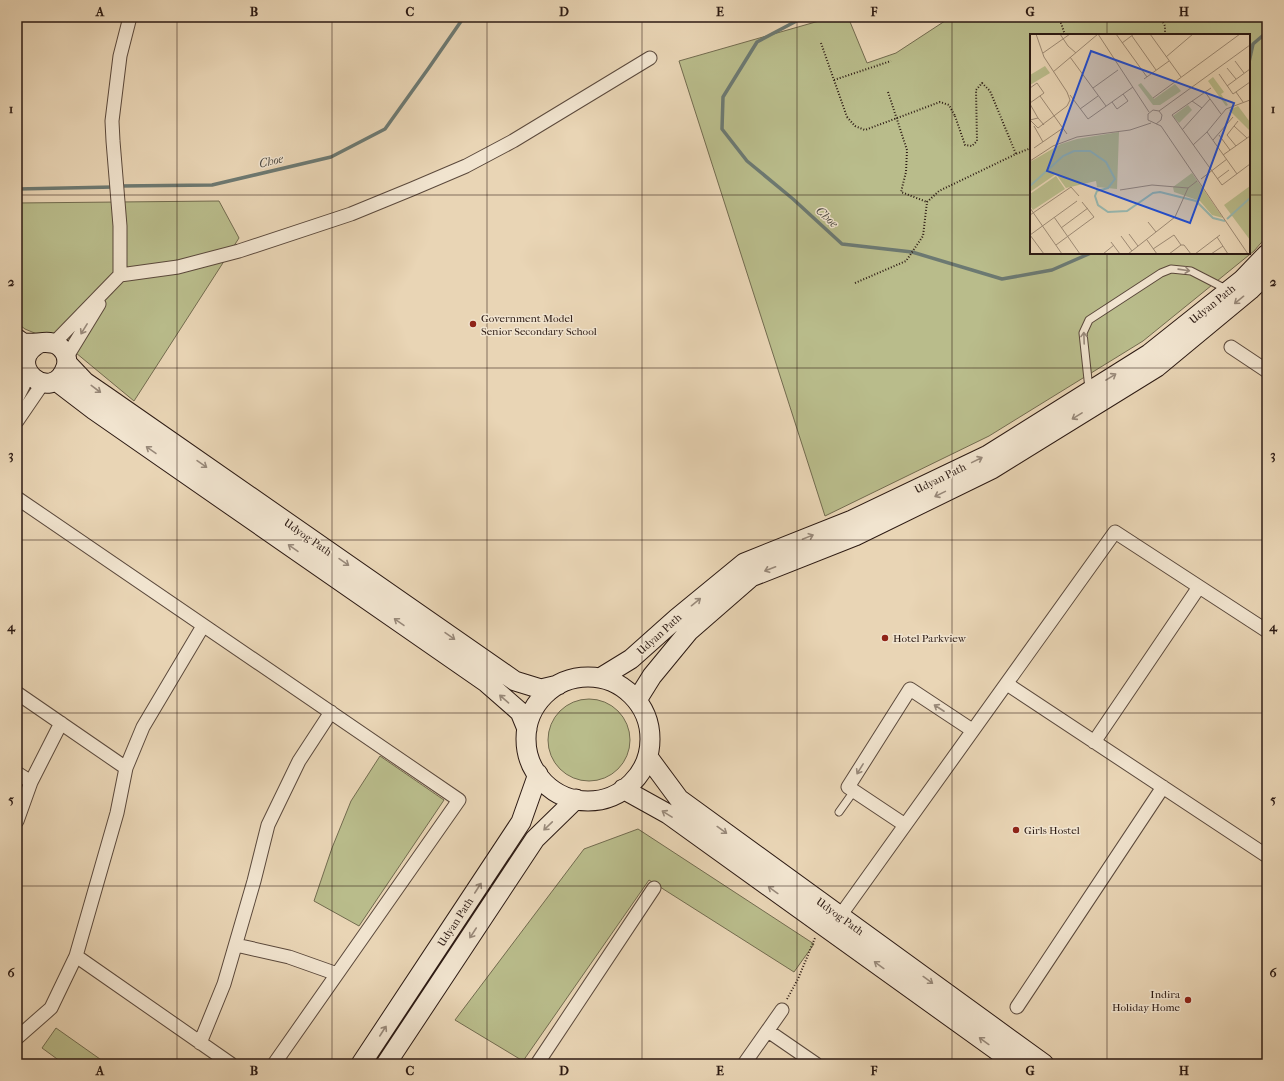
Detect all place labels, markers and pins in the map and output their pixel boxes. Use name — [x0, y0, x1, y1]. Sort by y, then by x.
place label: Government Model Senior Secondary School — [481, 312, 597, 338]
marker: Government Model Senior Secondary School — [468, 319, 478, 329]
place label: Hotel Parkview — [893, 632, 967, 645]
marker: Hotel Parkview — [880, 633, 890, 643]
place label: Girls Hostel — [1024, 824, 1080, 837]
marker: Girls Hostel — [1011, 825, 1021, 835]
place label: Indira Holiday Home — [1112, 988, 1181, 1014]
marker: Indira Holiday Home — [1183, 995, 1193, 1005]

